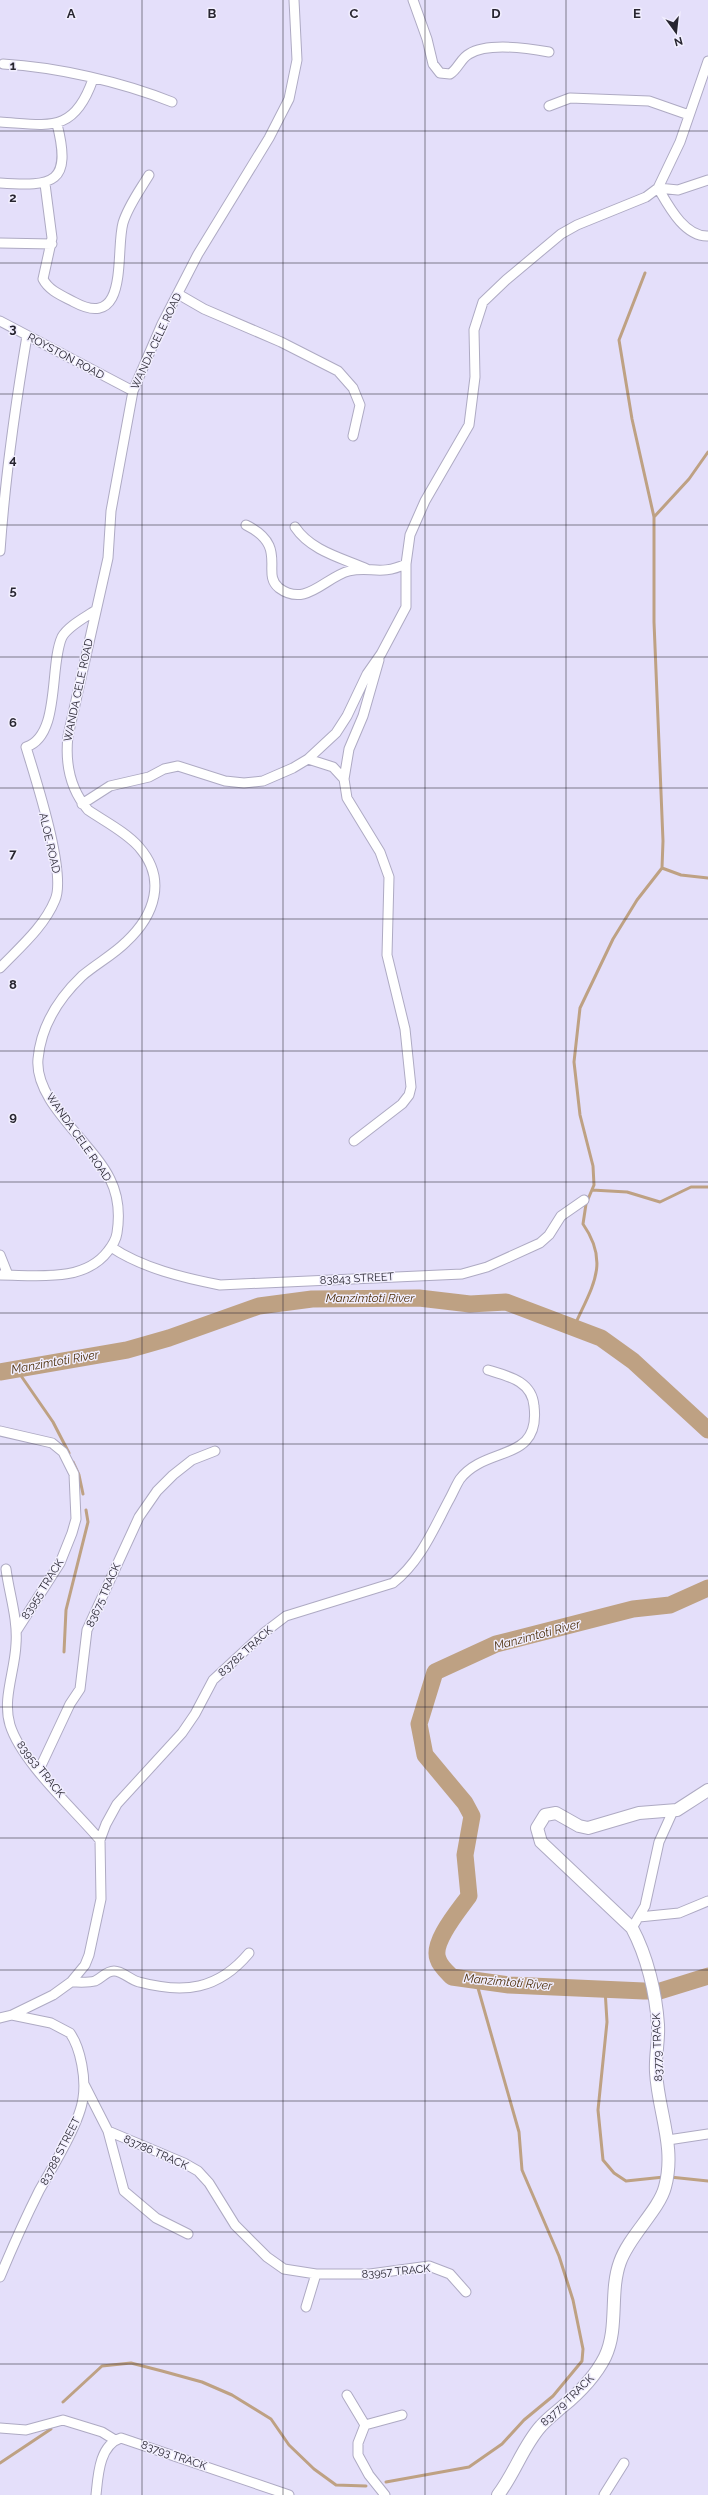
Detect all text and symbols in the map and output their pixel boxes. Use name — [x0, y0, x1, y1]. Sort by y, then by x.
text: A — [67, 6, 76, 21]
text: B — [208, 6, 217, 21]
text: C — [350, 6, 359, 21]
text: D — [491, 6, 501, 21]
text: E — [633, 6, 641, 21]
north arrow — [656, 12, 696, 52]
text: N — [673, 34, 684, 49]
text: 1 — [10, 58, 17, 73]
text: 2 — [9, 190, 17, 205]
street label: WANDA CELE ROAD — [128, 291, 185, 391]
text: 3 — [9, 321, 17, 336]
street label: ROYSTON ROAD — [25, 331, 106, 382]
text: 4 — [9, 452, 17, 467]
text: 5 — [9, 583, 17, 598]
street label: WANDA CELE ROAD — [61, 637, 96, 743]
text: 6 — [9, 715, 17, 730]
street label: ALOE ROAD — [36, 812, 63, 875]
text: 7 — [9, 846, 17, 861]
text: 8 — [9, 977, 17, 992]
street label: WANDA CELE ROAD — [43, 1091, 114, 1184]
text: 9 — [9, 1109, 17, 1124]
street label: 83843 STREET — [320, 1270, 395, 1287]
water label: Manzimtoti River — [326, 1291, 415, 1305]
water label: Manzimtoti River — [10, 1347, 101, 1377]
street label: 83955 TRACK — [19, 1556, 67, 1622]
street label: 83675 TRACK — [84, 1560, 124, 1629]
water label: Manzimtoti River — [492, 1617, 583, 1653]
street label: 83782 TRACK — [215, 1623, 276, 1679]
street label: 83953 TRACK — [14, 1738, 68, 1801]
water label: Manzimtoti River — [463, 1971, 554, 1993]
street label: 83779 TRACK — [650, 2012, 665, 2082]
street label: 83788 STREET — [38, 2115, 83, 2187]
street label: 83786 TRACK — [121, 2132, 191, 2173]
street label: 83957 TRACK — [361, 2262, 432, 2281]
street label: 83779 TRACK — [538, 2371, 597, 2429]
street label: 83793 TRACK — [139, 2438, 209, 2473]

